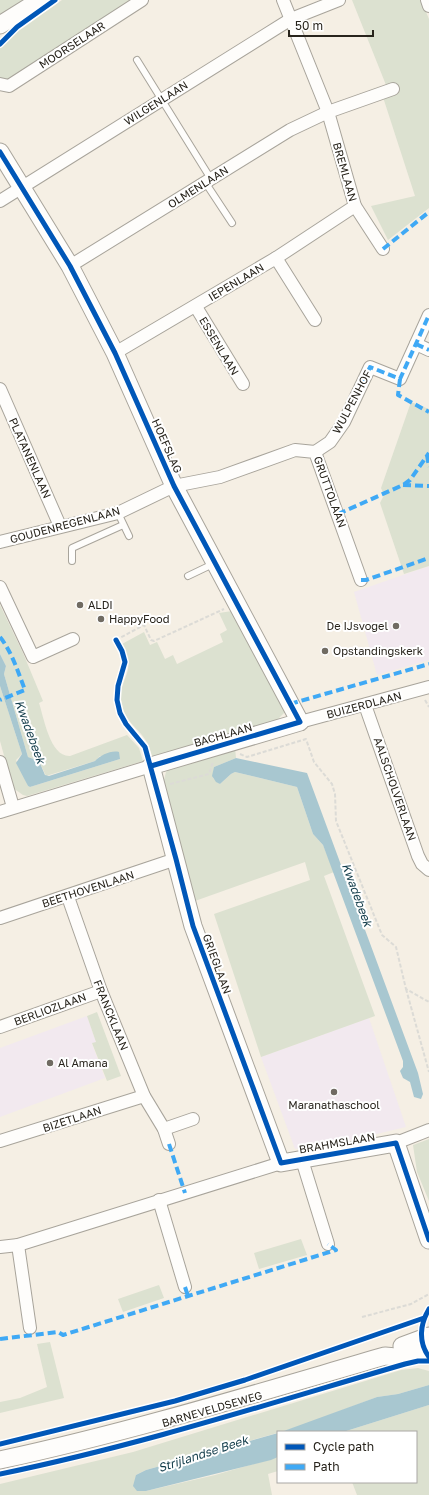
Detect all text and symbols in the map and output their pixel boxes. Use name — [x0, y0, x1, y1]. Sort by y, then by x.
scale bar — [289, 12, 373, 38]
street label: MOORSELAAR — [36, 18, 107, 71]
text: 50 m — [295, 18, 323, 33]
street label: WILGENLAAN — [122, 78, 190, 127]
street label: BREMLAAN — [331, 141, 360, 203]
street label: OLMENLAAN — [165, 163, 230, 210]
street label: IEPENLAAN — [206, 260, 266, 303]
street label: ESSENLAAN — [197, 314, 242, 377]
street label: WULPENHOF — [329, 367, 374, 436]
street label: PLATANENLAAN — [7, 415, 54, 500]
street label: HOEFSLAG — [150, 417, 185, 475]
street label: GRUTTOLAAN — [312, 454, 349, 529]
street label: GOUDENREGENLAAN — [8, 504, 121, 545]
place label: ALDI — [88, 598, 113, 611]
marker: ALDI — [75, 600, 85, 610]
place label: HappyFood — [109, 612, 169, 625]
marker: HappyFood — [96, 614, 106, 624]
place label: De IJsvogel — [327, 619, 388, 632]
marker: De IJsvogel — [391, 621, 401, 631]
place label: Opstandingskerk — [333, 644, 423, 657]
marker: Opstandingskerk — [320, 646, 330, 656]
street label: BUIZERDLAAN — [325, 688, 403, 721]
water label: Kwadebeek — [12, 698, 49, 767]
street label: BACHLAAN — [192, 720, 254, 749]
street label: AALSCHOLVERLAAN — [372, 735, 419, 842]
water label: Kwadebeek — [339, 861, 376, 930]
street label: BEETHOVENLAAN — [40, 867, 136, 910]
street label: GRIEGLAAN — [201, 932, 234, 996]
street label: FRANCKLAAN — [91, 978, 131, 1052]
street label: BERLIOZLAAN — [12, 989, 88, 1028]
place label: Al Amana — [58, 1056, 108, 1069]
marker: Al Amana — [45, 1058, 55, 1068]
marker: Maranathaschool — [329, 1087, 339, 1097]
place label: Maranathaschool — [288, 1098, 380, 1111]
street label: BIZETLAAN — [41, 1103, 103, 1134]
street label: BRAHMSLAAN — [298, 1129, 376, 1156]
street label: BARNEVELDSEWEG — [160, 1388, 264, 1429]
legend — [277, 1431, 417, 1483]
water label: Strijlandse Beek — [156, 1432, 251, 1475]
text: Cycle path — [313, 1439, 374, 1454]
text: Path — [313, 1459, 340, 1474]

